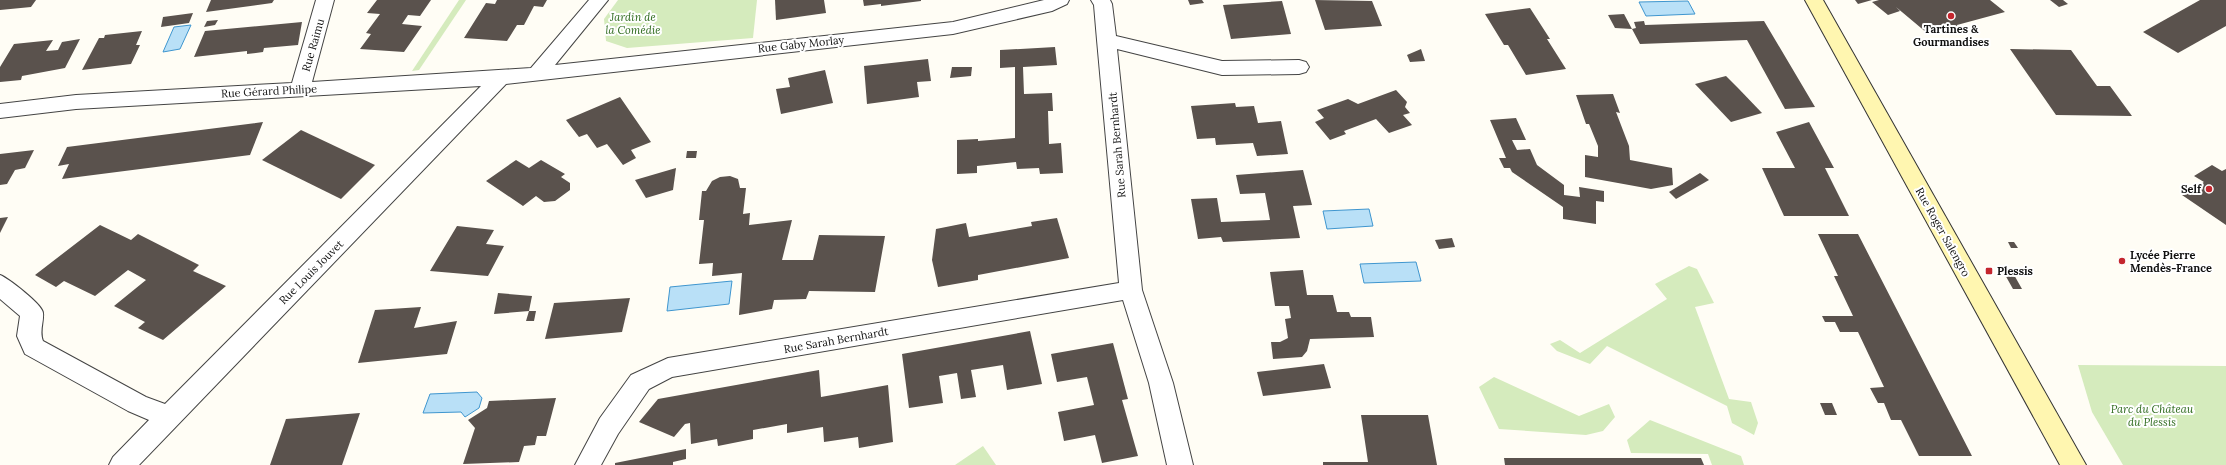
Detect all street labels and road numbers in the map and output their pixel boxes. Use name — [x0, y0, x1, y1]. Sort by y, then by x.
street label: Rue Raimu — [299, 17, 327, 73]
street label: Rue Gaby Morlay — [757, 32, 845, 56]
street label: Rue Gérard Philipe — [221, 81, 317, 101]
street label: Rue Sarah Bernhardt — [1105, 91, 1129, 198]
street label: Rue Roger Salengro — [1913, 185, 1973, 279]
street label: Rue Louis Jouvet — [276, 236, 347, 307]
street label: Rue Sarah Bernhardt — [783, 324, 890, 356]

